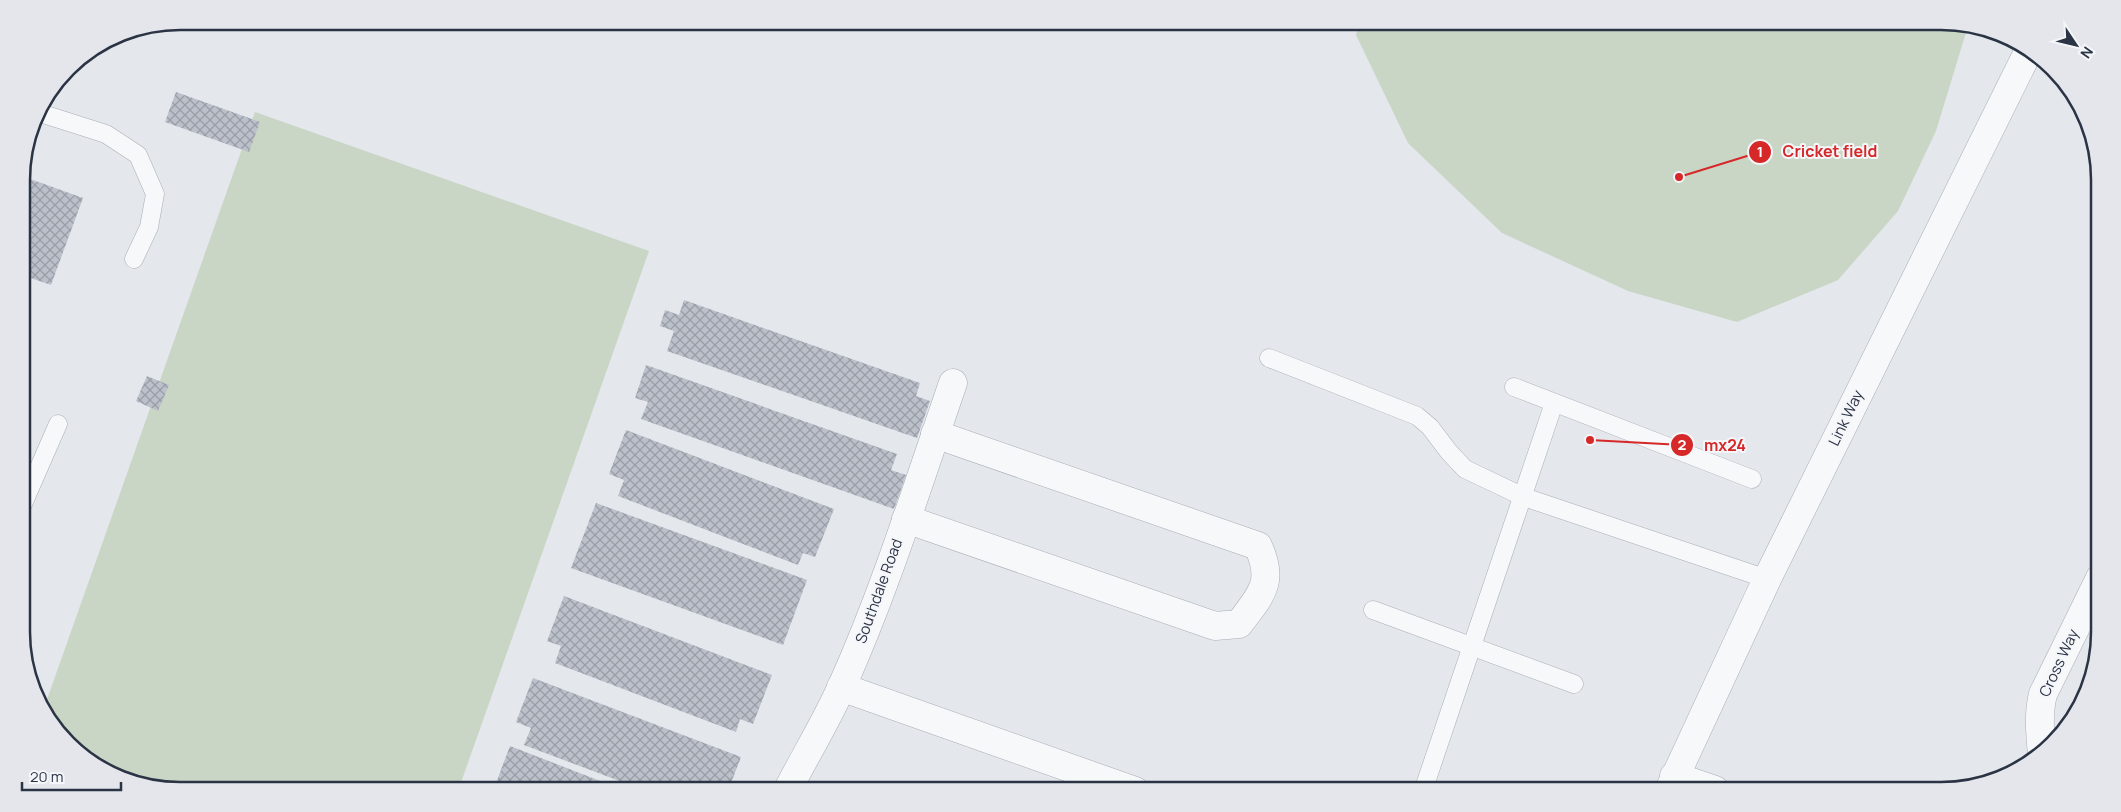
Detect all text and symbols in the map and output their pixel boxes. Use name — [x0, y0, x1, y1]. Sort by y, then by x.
north arrow — [2051, 20, 2101, 70]
text: N — [2076, 43, 2098, 62]
callout: Cricket field — [1747, 136, 1887, 167]
text: Cricket field — [1783, 140, 1877, 162]
text: 1 — [1757, 141, 1763, 162]
street label: Link Way — [1823, 386, 1868, 449]
callout: mx24 — [1669, 430, 1756, 461]
text: 2 — [1678, 434, 1687, 455]
text: mx24 — [1704, 434, 1746, 456]
street label: Southdale Road — [850, 536, 907, 646]
street label: Cross Way — [2034, 625, 2083, 700]
scale bar — [22, 760, 121, 792]
text: 20 m — [30, 766, 63, 787]

